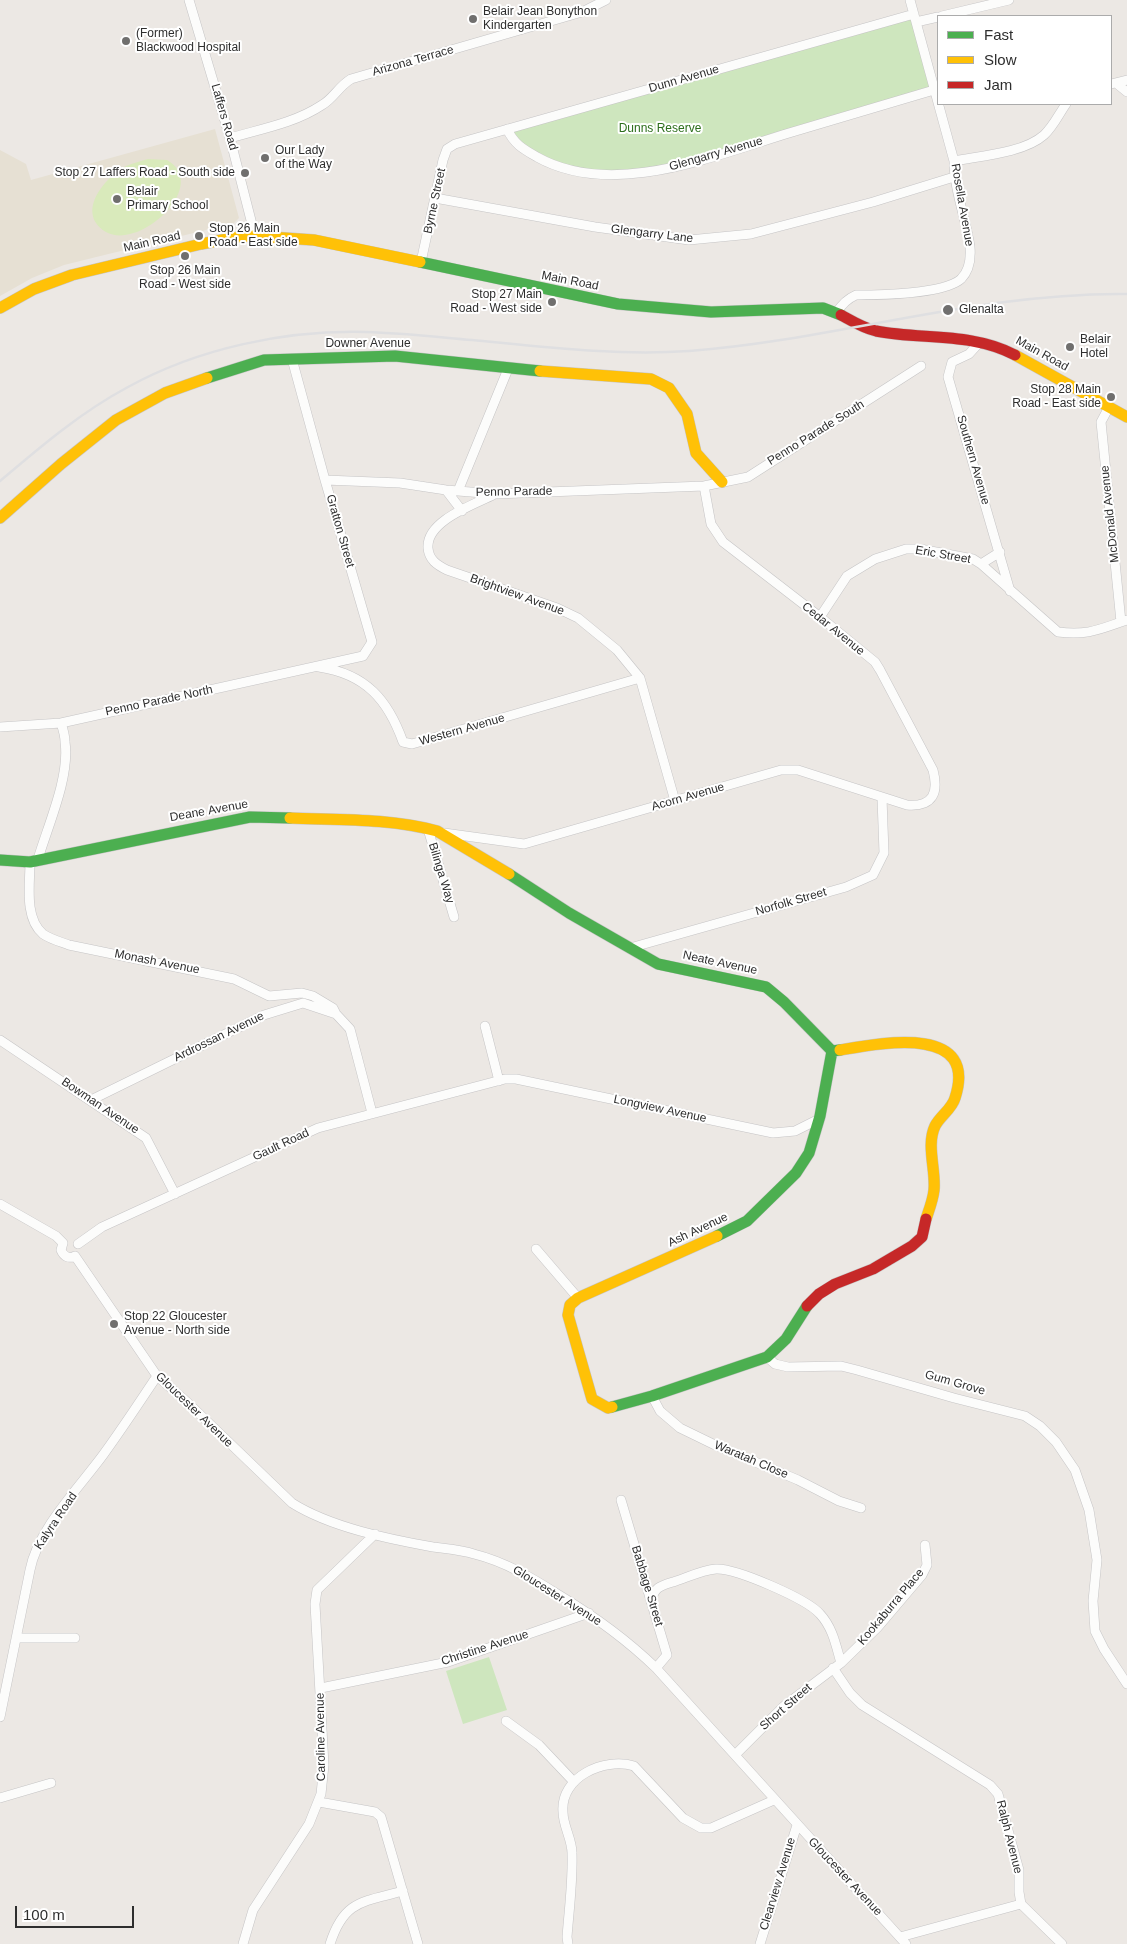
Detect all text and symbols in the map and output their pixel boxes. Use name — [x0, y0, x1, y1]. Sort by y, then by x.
place label: Belair Jean Bonython Kindergarten — [483, 5, 597, 33]
marker: Belair Jean Bonython Kindergarten — [467, 13, 479, 25]
legend — [937, 15, 1112, 105]
text: Fast — [984, 26, 1013, 43]
place label: (Former) Blackwood Hospital — [136, 27, 241, 55]
marker: (Former) Blackwood Hospital — [120, 35, 132, 47]
street label: Arizona Terrace — [371, 42, 455, 80]
text: Slow — [984, 51, 1017, 68]
street label: Dunn Avenue — [647, 62, 721, 96]
text: Jam — [984, 76, 1012, 93]
street label: Laffers Road — [208, 82, 240, 152]
park label: Dunns Reserve — [619, 122, 701, 136]
street label: Glengarry Avenue — [668, 134, 764, 174]
place label: Our Lady of the Way — [275, 144, 332, 172]
marker: Our Lady of the Way — [259, 152, 271, 164]
street label: Rosella Avenue — [948, 162, 976, 248]
place label: Stop 27 Laffers Road - South side — [54, 166, 235, 180]
marker: Stop 27 Laffers Road - South side — [239, 167, 251, 179]
street label: Byrne Street — [421, 167, 449, 235]
place label: Belair Primary School — [127, 185, 208, 213]
marker: Belair Primary School — [111, 193, 123, 205]
place label: Stop 26 Main Road - East side — [209, 222, 298, 250]
street label: Glengarry Lane — [610, 222, 694, 246]
street label: Main Road — [122, 228, 182, 256]
marker: Stop 26 Main Road - East side — [193, 230, 205, 242]
marker: Stop 26 Main Road - West side — [179, 250, 191, 262]
place label: Stop 26 Main Road - West side — [139, 264, 231, 292]
street label: Main Road — [540, 268, 600, 294]
place label: Stop 27 Main Road - West side — [450, 288, 542, 316]
marker: Stop 27 Main Road - West side — [546, 296, 558, 308]
marker: Glenalta — [941, 303, 955, 317]
place label: Glenalta — [959, 303, 1004, 317]
place label: Belair Hotel — [1080, 333, 1111, 361]
street label: Main Road — [1013, 334, 1071, 374]
street label: Downer Avenue — [325, 337, 411, 351]
marker: Belair Hotel — [1064, 341, 1076, 353]
place label: Stop 28 Main Road - East side — [1012, 383, 1101, 411]
marker: Stop 28 Main Road - East side — [1105, 391, 1117, 403]
street label: Penno Parade South — [765, 397, 867, 469]
street label: Southern Avenue — [953, 414, 993, 506]
street label: McDonald Avenue — [1098, 465, 1122, 563]
street label: Penno Parade — [476, 484, 552, 500]
street label: Gratton Street — [323, 493, 357, 569]
street label: Eric Street — [914, 543, 972, 567]
street label: Brightview Avenue — [468, 571, 566, 619]
street label: Cedar Avenue — [799, 599, 867, 659]
street label: Penno Parade North — [104, 683, 214, 719]
street label: Western Avenue — [418, 711, 506, 749]
street label: Acorn Avenue — [650, 780, 726, 814]
street label: Deane Avenue — [169, 797, 249, 825]
street label: Bilinga Way — [425, 841, 457, 905]
street label: Norfolk Street — [754, 885, 828, 919]
street label: Monash Avenue — [113, 947, 201, 977]
street label: Neate Avenue — [681, 948, 759, 978]
street label: Ardrossan Avenue — [172, 1009, 266, 1065]
street label: Bowman Avenue — [58, 1075, 142, 1137]
street label: Longview Avenue — [612, 1092, 708, 1126]
street label: Gault Road — [250, 1126, 312, 1164]
street label: Ash Avenue — [666, 1210, 730, 1250]
place label: Stop 22 Gloucester Avenue - North side — [124, 1310, 230, 1338]
marker: Stop 22 Gloucester Avenue - North side — [108, 1318, 120, 1330]
street label: Gum Grove — [923, 1368, 987, 1398]
street label: Gloucester Avenue — [152, 1369, 236, 1451]
street label: Waratah Close — [712, 1438, 790, 1482]
street label: Kalyra Road — [32, 1490, 80, 1552]
street label: Babbage Street — [628, 1544, 666, 1628]
street label: Gloucester Avenue — [510, 1563, 604, 1629]
street label: Kookaburra Place — [855, 1566, 927, 1648]
street label: Christine Avenue — [439, 1627, 531, 1669]
street label: Short Street — [757, 1681, 815, 1733]
street label: Caroline Avenue — [313, 1693, 329, 1781]
street label: Ralph Avenue — [993, 1799, 1025, 1875]
street label: Gloucester Avenue — [805, 1835, 885, 1919]
street label: Clearview Avenue — [757, 1836, 799, 1932]
scale bar — [18, 1896, 136, 1928]
text: 100 m — [23, 1906, 65, 1923]

